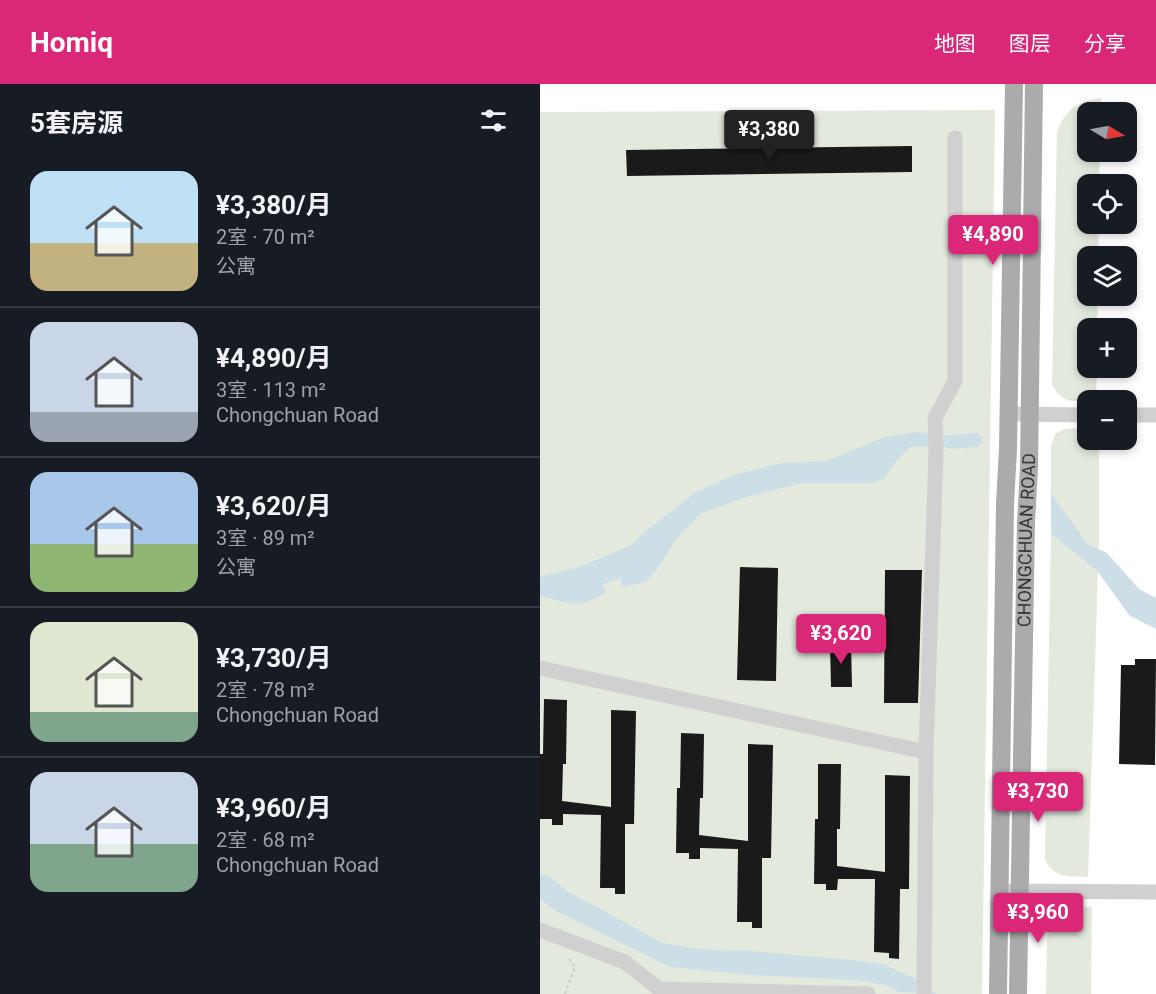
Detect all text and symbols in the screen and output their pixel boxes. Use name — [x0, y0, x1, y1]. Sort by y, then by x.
text: Homiq — [30, 26, 113, 59]
text: 地图 — [934, 32, 976, 56]
text: 图层 — [1009, 32, 1051, 56]
text: 分享 — [1084, 32, 1126, 56]
north arrow — [1077, 102, 1137, 162]
map controls — [1077, 102, 1137, 450]
icon: filters — [477, 104, 510, 137]
text: 5套房源 — [30, 108, 123, 138]
pin: ¥3,380 — [720, 110, 818, 161]
text: ¥3,380 — [738, 117, 800, 141]
button: locate — [1077, 174, 1137, 234]
text: ¥3,380/月 — [216, 190, 332, 220]
icon: home — [78, 195, 150, 267]
pin: ¥4,890 — [944, 215, 1042, 266]
text: ¥4,890 — [962, 222, 1024, 246]
text: 2室 · 70 m² — [216, 225, 315, 249]
button: layers — [1077, 246, 1137, 306]
text: 公寓 — [216, 254, 256, 278]
button: + — [1077, 318, 1137, 378]
text: ¥4,890/月 — [216, 343, 332, 373]
icon: home — [78, 346, 150, 418]
text: 3室 · 113 m² — [216, 378, 326, 402]
button: − — [1077, 390, 1137, 450]
text: Chongchuan Road — [216, 403, 379, 427]
street label: CHONGCHUAN ROAD — [1013, 453, 1039, 627]
text: ¥3,620/月 — [216, 491, 332, 521]
icon: home — [78, 496, 150, 568]
text: 3室 · 89 m² — [216, 526, 315, 550]
text: 公寓 — [216, 555, 256, 579]
pin: ¥3,620 — [792, 614, 890, 665]
text: ¥3,620 — [810, 621, 872, 645]
text: ¥3,730/月 — [216, 643, 332, 673]
icon: home — [78, 646, 150, 718]
text: 2室 · 78 m² — [216, 678, 315, 702]
text: Chongchuan Road — [216, 703, 379, 727]
pin: ¥3,730 — [989, 772, 1087, 823]
text: ¥3,730 — [1007, 779, 1069, 803]
text: ¥3,960/月 — [216, 793, 332, 823]
icon: home — [78, 796, 150, 868]
text: 2室 · 68 m² — [216, 828, 315, 852]
text: Chongchuan Road — [216, 853, 379, 877]
pin: ¥3,960 — [989, 893, 1087, 944]
text: ¥3,960 — [1007, 900, 1069, 924]

